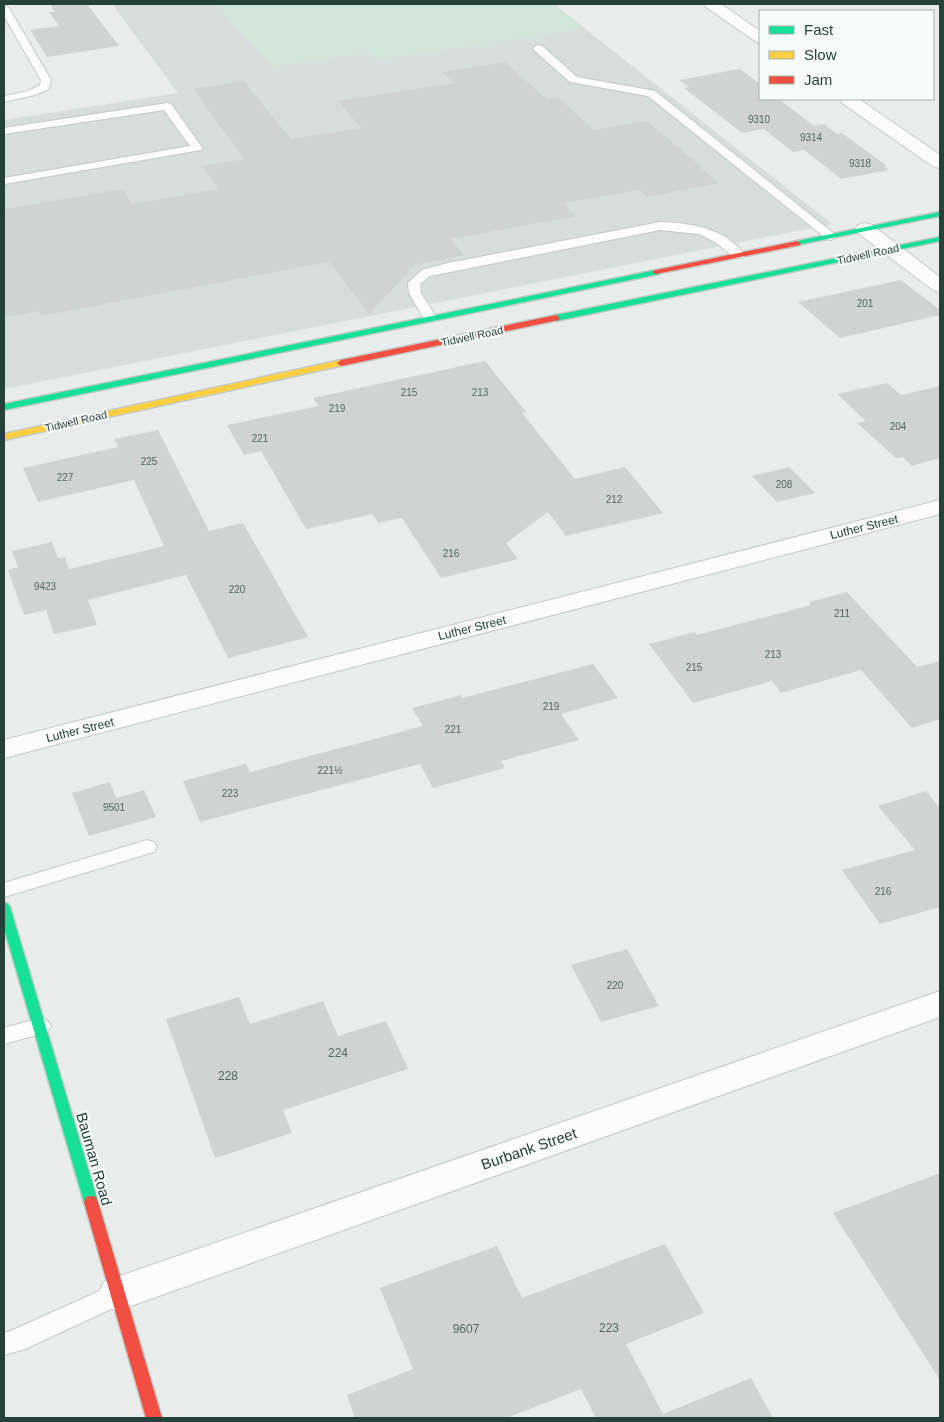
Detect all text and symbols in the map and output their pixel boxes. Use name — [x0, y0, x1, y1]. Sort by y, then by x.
legend — [759, 10, 934, 100]
text: Fast — [804, 21, 834, 38]
text: Slow — [804, 46, 837, 63]
text: Jam — [804, 71, 832, 88]
house number: 9310 — [748, 114, 771, 125]
house number: 9314 — [800, 132, 823, 143]
house number: 9318 — [849, 158, 872, 169]
street label: Tidwell Road — [836, 242, 900, 266]
house number: 201 — [857, 298, 874, 309]
street label: Tidwell Road — [440, 324, 504, 348]
house number: 215 — [401, 387, 418, 398]
house number: 213 — [472, 387, 489, 398]
house number: 219 — [329, 403, 346, 414]
street label: Tidwell Road — [44, 408, 108, 434]
house number: 204 — [890, 421, 907, 432]
house number: 221 — [252, 433, 269, 444]
house number: 225 — [141, 456, 158, 467]
house number: 227 — [57, 472, 74, 483]
house number: 208 — [776, 479, 793, 490]
house number: 212 — [606, 494, 623, 505]
street label: Luther Street — [829, 512, 900, 542]
house number: 216 — [443, 548, 460, 559]
house number: 9423 — [34, 581, 57, 592]
house number: 220 — [229, 584, 246, 595]
house number: 211 — [834, 608, 850, 619]
street label: Luther Street — [437, 613, 508, 643]
house number: 213 — [765, 649, 782, 660]
house number: 215 — [686, 662, 703, 673]
house number: 219 — [543, 701, 560, 712]
street label: Luther Street — [45, 715, 116, 745]
house number: 221 — [445, 724, 462, 735]
house number: 221½ — [317, 765, 343, 776]
house number: 223 — [222, 788, 239, 799]
house number: 9501 — [103, 802, 126, 813]
house number: 216 — [875, 886, 892, 897]
house number: 220 — [607, 980, 624, 991]
house number: 224 — [328, 1046, 348, 1060]
house number: 228 — [218, 1069, 238, 1083]
street label: Bauman Road — [73, 1110, 116, 1207]
street label: Burbank Street — [479, 1124, 580, 1173]
house number: 223 — [599, 1321, 619, 1335]
house number: 9607 — [453, 1322, 480, 1336]

